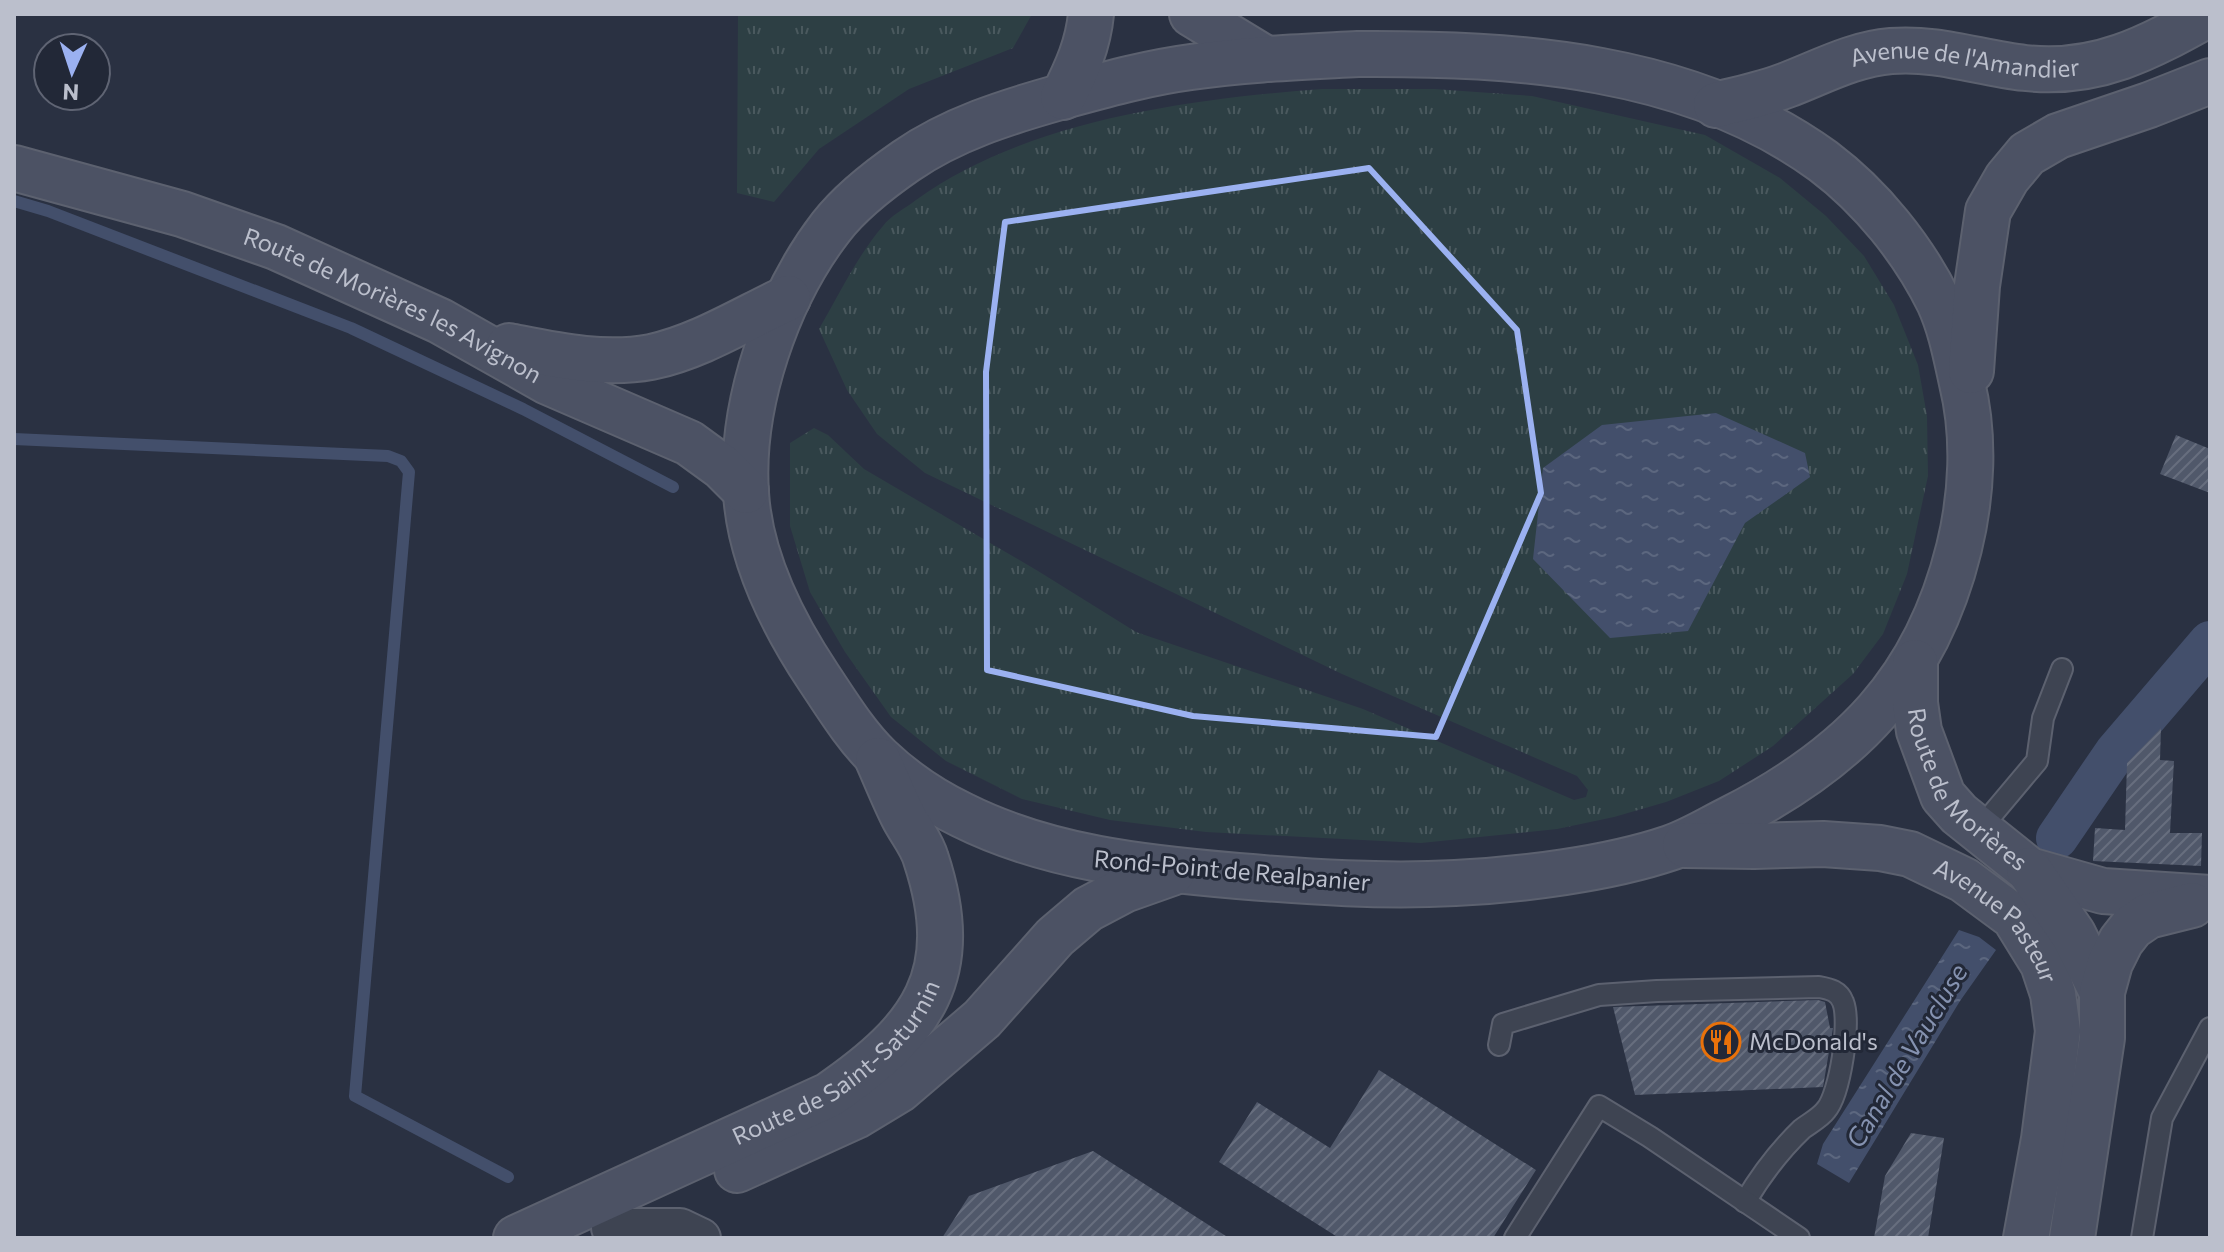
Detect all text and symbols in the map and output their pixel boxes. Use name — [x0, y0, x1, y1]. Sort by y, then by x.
north arrow — [32, 32, 112, 112]
street label: Avenue de l'Amandier — [1846, 34, 2082, 82]
text: N — [62, 79, 80, 106]
street label: Route de Morières les Avignon — [240, 221, 547, 388]
street label: Route de Morières — [1903, 706, 2034, 876]
street label: Rond-Point de Realpanier — [1093, 843, 1372, 896]
street label: Avenue Pasteur — [1930, 852, 2064, 987]
water label: Canal de Vaucluse — [1839, 957, 1973, 1153]
street label: Route de Saint-Saturnin — [727, 976, 945, 1150]
restaurant icon: McDonald's — [1700, 1021, 1742, 1063]
place label: McDonald's — [1749, 1026, 1878, 1055]

